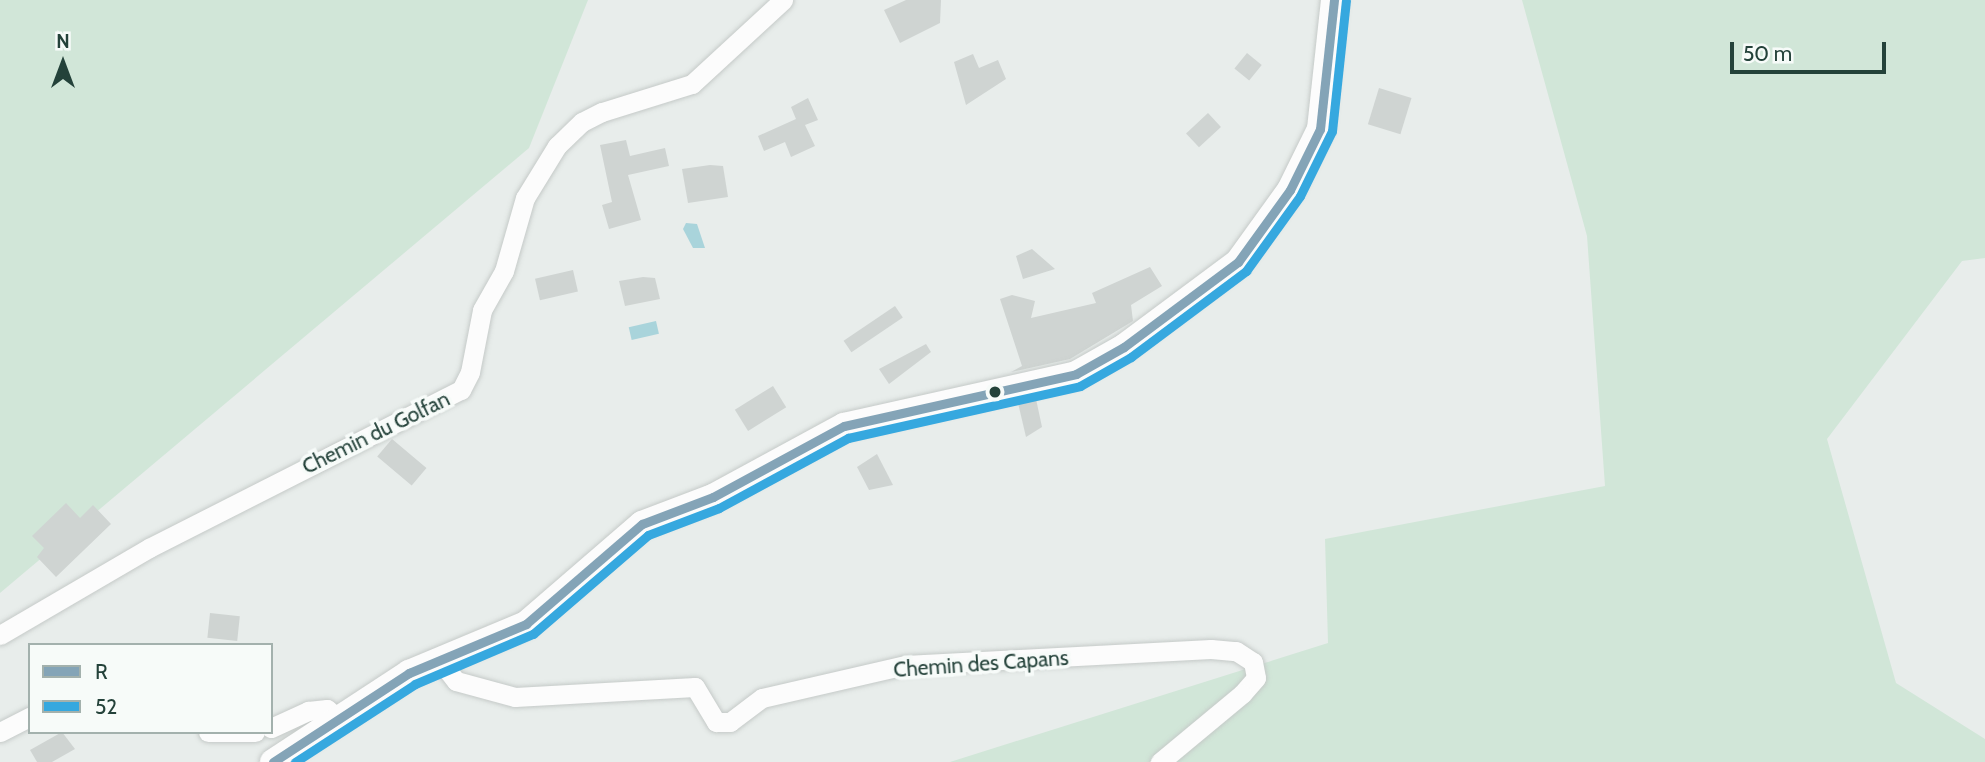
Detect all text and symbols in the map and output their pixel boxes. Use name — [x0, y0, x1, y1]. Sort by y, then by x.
north arrow — [28, 28, 98, 98]
scale bar — [1733, 28, 1889, 72]
text: N — [56, 30, 70, 53]
text: 50 m — [1743, 41, 1792, 66]
unlabelled marker — [988, 385, 1002, 399]
street label: Chemin du Golfan — [298, 386, 454, 480]
legend — [28, 643, 273, 734]
street label: Chemin des Capans — [893, 645, 1069, 683]
text: R — [95, 659, 108, 684]
text: 52 — [95, 694, 117, 719]

